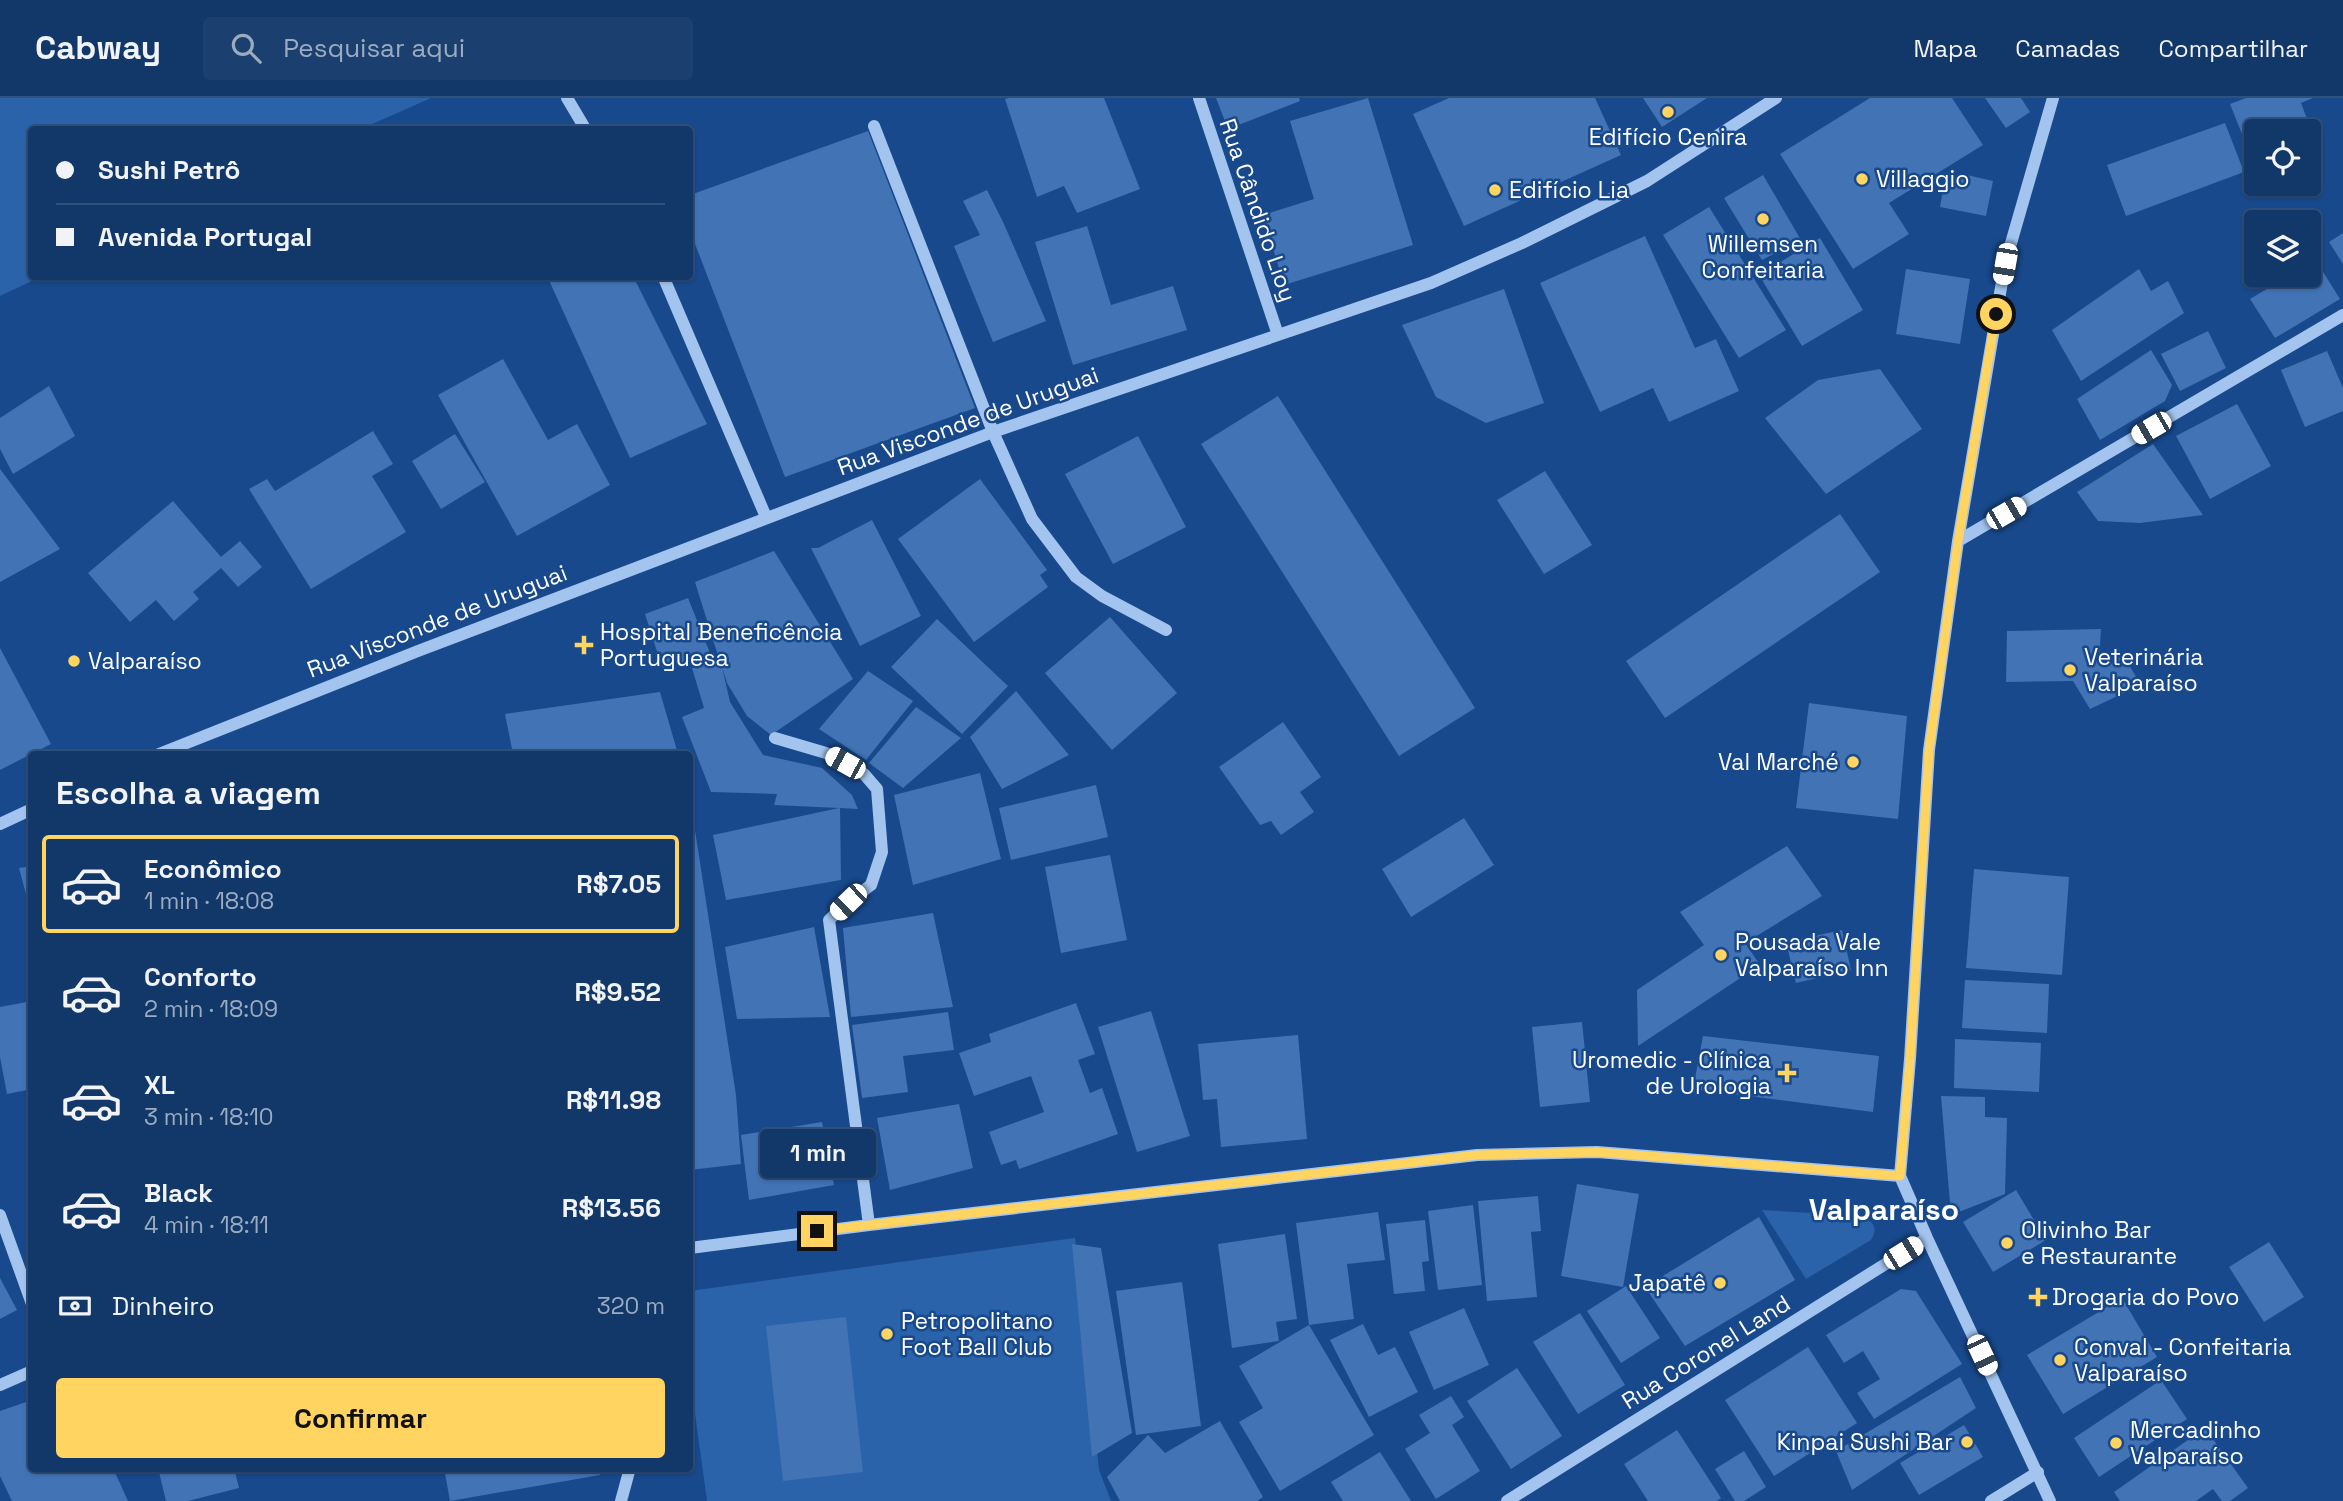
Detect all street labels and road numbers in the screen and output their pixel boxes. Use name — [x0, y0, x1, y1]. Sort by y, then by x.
street label: Rua Cândido Lioy — [1213, 114, 1303, 306]
street label: Rua Visconde de Uruguai — [833, 360, 1103, 482]
street label: Rua Visconde de Uruguai — [303, 558, 571, 684]
street label: Rua Coronel Land — [1616, 1288, 1796, 1416]

